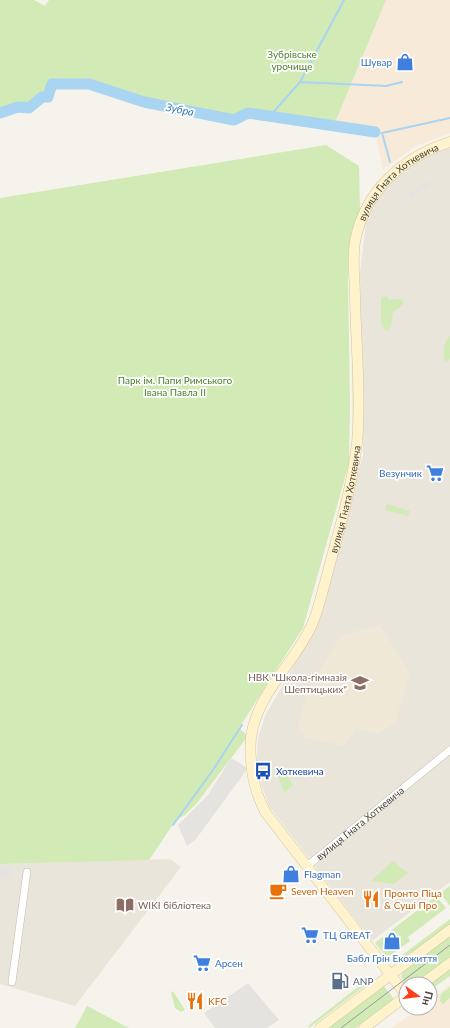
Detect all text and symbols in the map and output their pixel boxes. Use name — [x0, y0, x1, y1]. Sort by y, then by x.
park label: Зубрівське урочище — [267, 48, 317, 72]
shop icon: Шувар — [395, 52, 415, 72]
place label: Шувар — [361, 56, 392, 68]
water label: Зубра — [164, 100, 196, 118]
street label: вулиця Гната Хоткевича — [355, 141, 440, 222]
park label: Парк ім. Папи Римського Івана Павла ІІ — [118, 374, 233, 398]
street label: вулиця Гната Хоткевича — [327, 445, 363, 554]
supermarket icon: Везунчик — [425, 463, 445, 483]
place label: Везунчик — [379, 467, 423, 479]
place label: НВК "Школа-гімназія Шептицьких" — [248, 671, 347, 695]
school or university icon: НВК "Школа-гімназія Шептицьких" — [350, 673, 370, 693]
bus stop icon: Хоткевича — [253, 761, 273, 781]
place label: Хоткевича — [276, 765, 324, 777]
street label: вулиця Гната Хоткевича — [313, 784, 406, 862]
shop icon: Flagman — [281, 864, 301, 884]
place label: Flagman — [304, 868, 341, 880]
cafe icon: Seven Heaven — [268, 881, 288, 901]
place label: Seven Heaven — [291, 885, 354, 897]
place label: Пронто Піца & Суші Про — [384, 887, 442, 911]
restaurant icon: Пронто Піца & Суші Про — [361, 889, 381, 909]
library icon: WIKI бібліотека — [115, 895, 135, 915]
place label: WIKI бібліотека — [138, 899, 211, 911]
supermarket icon: ТЦ GREAT — [300, 925, 320, 945]
place label: ТЦ GREAT — [323, 929, 371, 941]
shop icon: Бабл Грін Eкожиття — [382, 931, 402, 951]
place label: Бабл Грін Eкожиття — [347, 952, 437, 964]
supermarket icon: Арсен — [192, 953, 212, 973]
place label: Арсен — [215, 957, 243, 969]
fuel station icon: ANP — [330, 971, 350, 991]
place label: ANP — [353, 975, 373, 987]
north arrow — [398, 976, 438, 1016]
text: Пн — [420, 990, 436, 1007]
restaurant icon: KFC — [185, 991, 205, 1011]
place label: KFC — [208, 995, 227, 1007]

